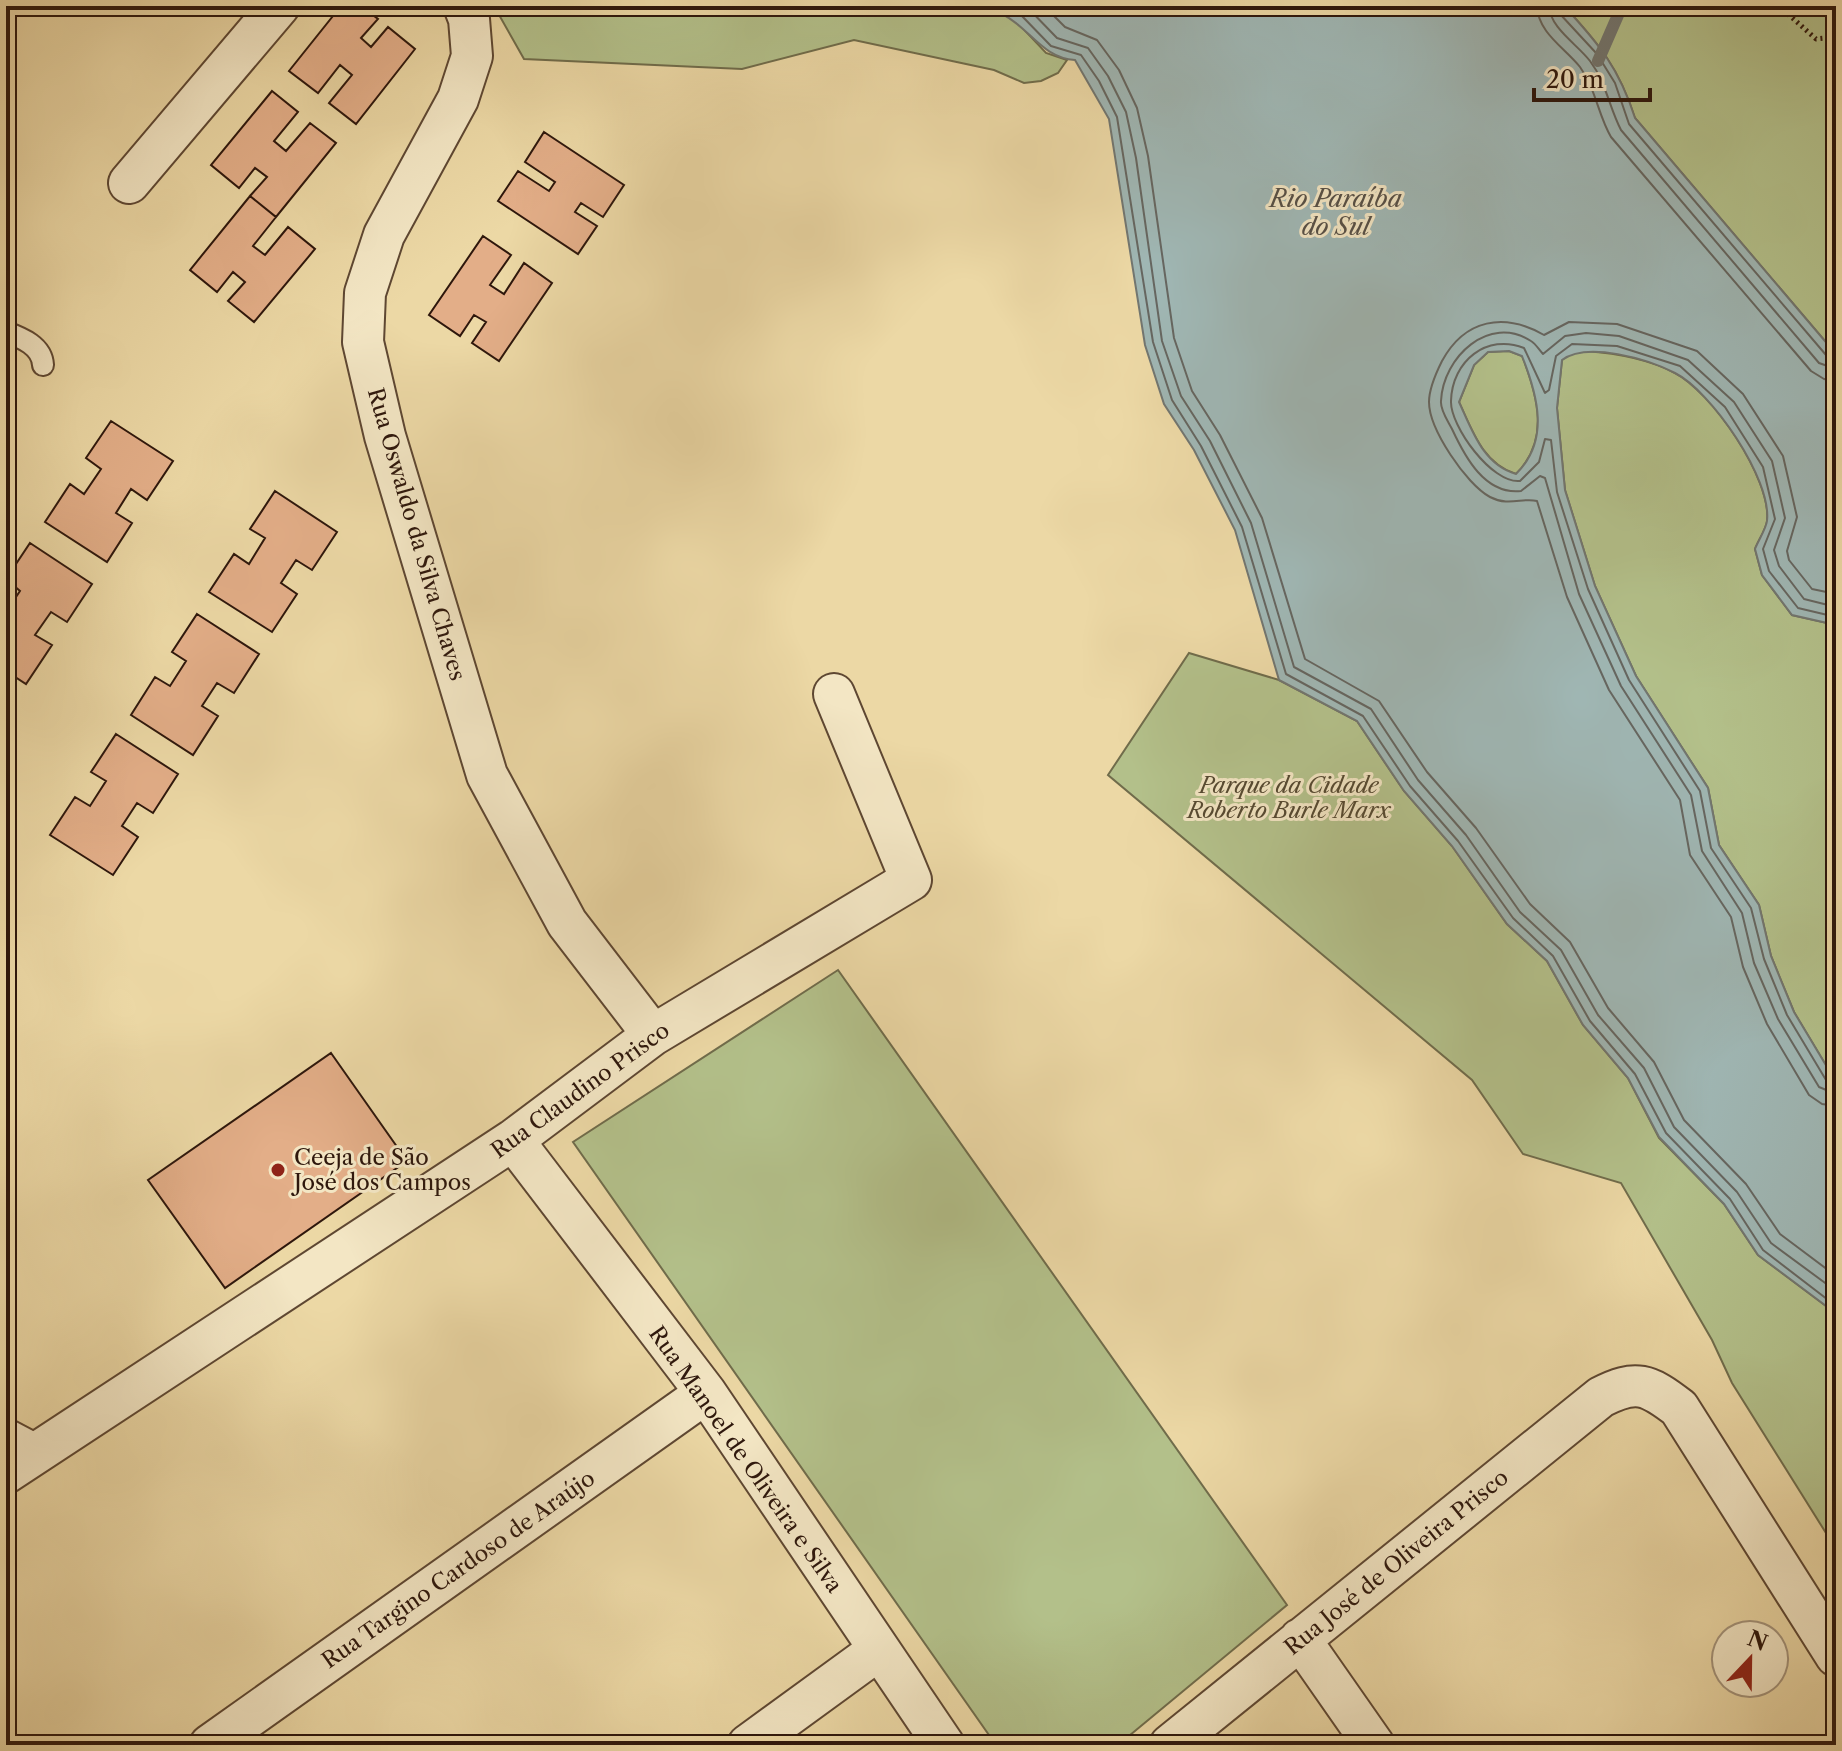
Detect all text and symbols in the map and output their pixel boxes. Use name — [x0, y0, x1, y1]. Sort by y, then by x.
scale bar — [1534, 52, 1650, 102]
text: 20 m — [1546, 65, 1604, 94]
water label: Rio Paraíba do Sul — [1268, 184, 1402, 241]
street label: Rua Oswaldo da Silva Chaves — [362, 385, 471, 684]
park label: Parque da Cidade Roberto Burle Marx — [1186, 772, 1391, 824]
street label: Rua Claudino Prisco — [486, 1017, 675, 1164]
place label: Ceeja de São José dos Campos — [291, 1144, 471, 1196]
marker: Ceeja de São José dos Campos — [269, 1161, 287, 1179]
street label: Rua Manoel de Oliveira e Silva — [643, 1321, 848, 1598]
street label: Rua José de Oliveira Prisco — [1279, 1464, 1514, 1661]
street label: Rua Targino Cardoso de Araújo — [317, 1465, 600, 1674]
north arrow — [1710, 1619, 1790, 1699]
text: N — [1743, 1625, 1771, 1657]

